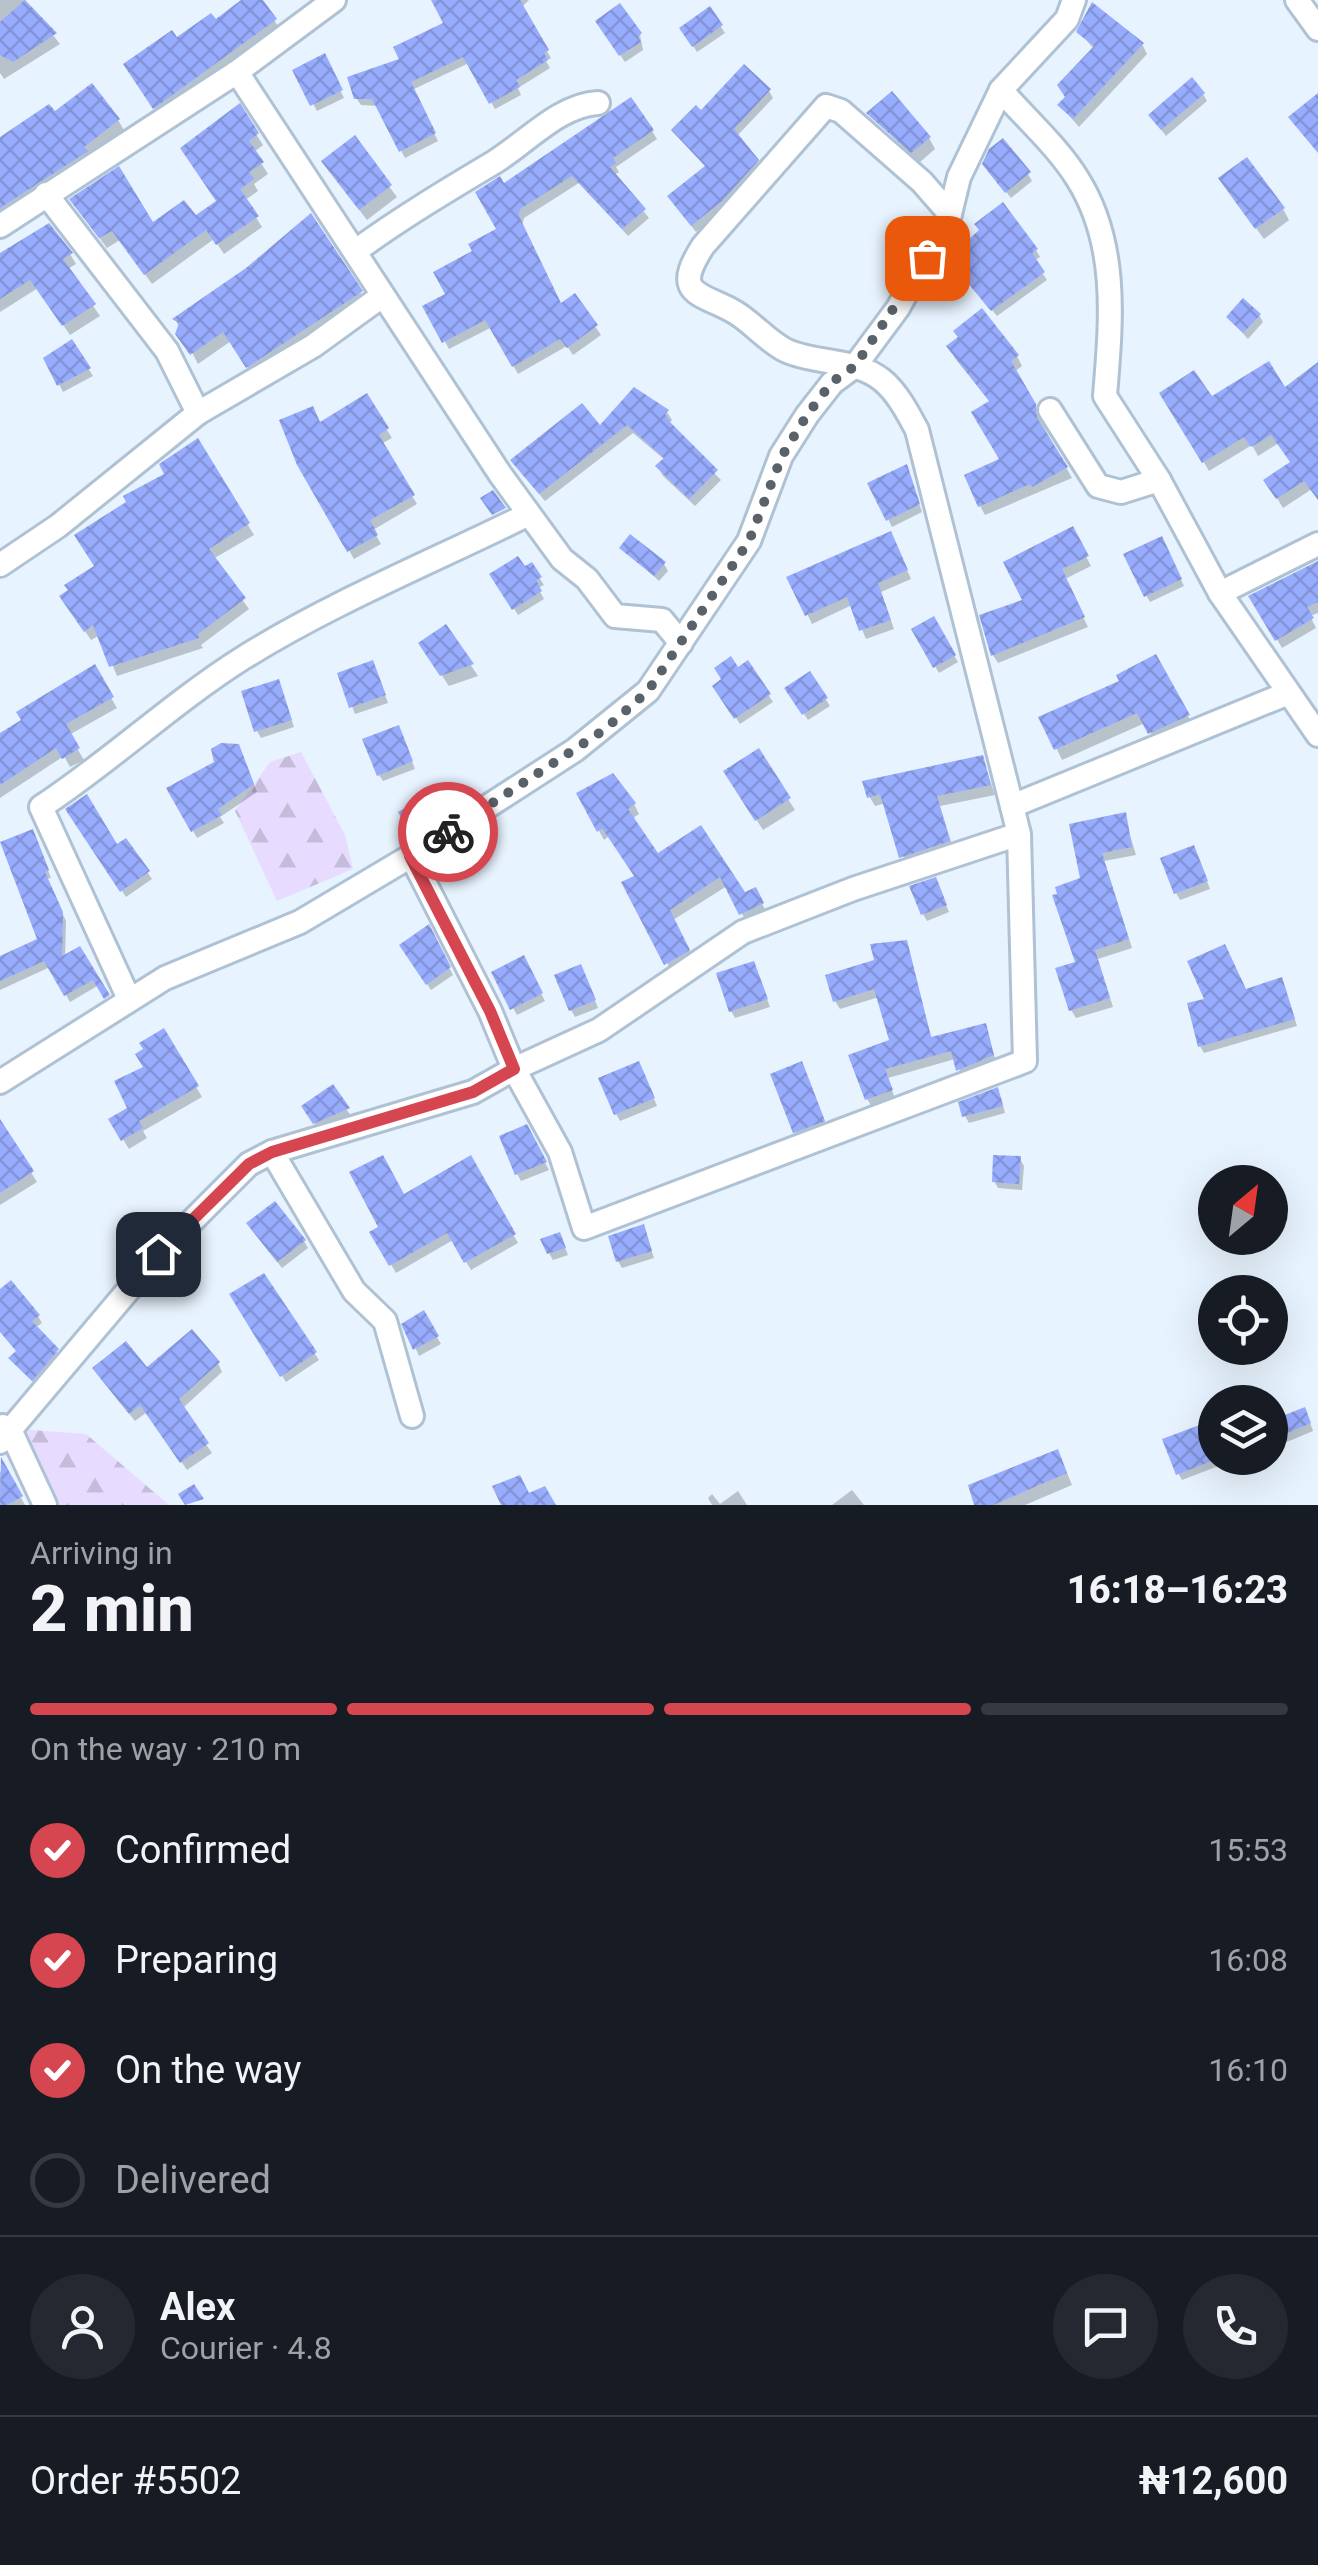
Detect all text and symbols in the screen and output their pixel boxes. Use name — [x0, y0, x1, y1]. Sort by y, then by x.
pin — [885, 216, 970, 301]
icon: bag — [900, 231, 955, 286]
courier — [398, 782, 498, 882]
icon: bike — [421, 805, 476, 860]
north arrow — [1198, 1165, 1288, 1255]
map controls — [1198, 1165, 1288, 1475]
pin — [116, 1212, 201, 1297]
icon: home — [131, 1227, 186, 1282]
button: locate — [1198, 1275, 1288, 1365]
button: layers — [1198, 1385, 1288, 1475]
text: Arriving in — [30, 1534, 173, 1572]
text: 16:18–16:23 — [1067, 1568, 1288, 1612]
text: 2 min — [30, 1571, 194, 1647]
text: On the way · 210 m — [30, 1730, 301, 1768]
icon: check — [30, 1823, 85, 1878]
text: Confirmed — [115, 1828, 291, 1872]
text: 15:53 — [1208, 1831, 1288, 1869]
icon: check — [30, 1933, 85, 1988]
text: Preparing — [115, 1938, 278, 1982]
text: 16:08 — [1208, 1941, 1288, 1979]
icon: check — [30, 2043, 85, 2098]
text: On the way — [115, 2048, 301, 2092]
text: 16:10 — [1208, 2051, 1288, 2089]
text: Delivered — [115, 2158, 271, 2202]
button: person — [30, 2274, 135, 2379]
button: chat — [1053, 2274, 1158, 2379]
button: phone — [1183, 2274, 1288, 2379]
text: Alex — [160, 2285, 235, 2329]
text: Courier · 4.8 — [160, 2329, 332, 2367]
text: Order #5502 — [30, 2459, 241, 2503]
text: ₦12,600 — [1139, 2459, 1288, 2503]

